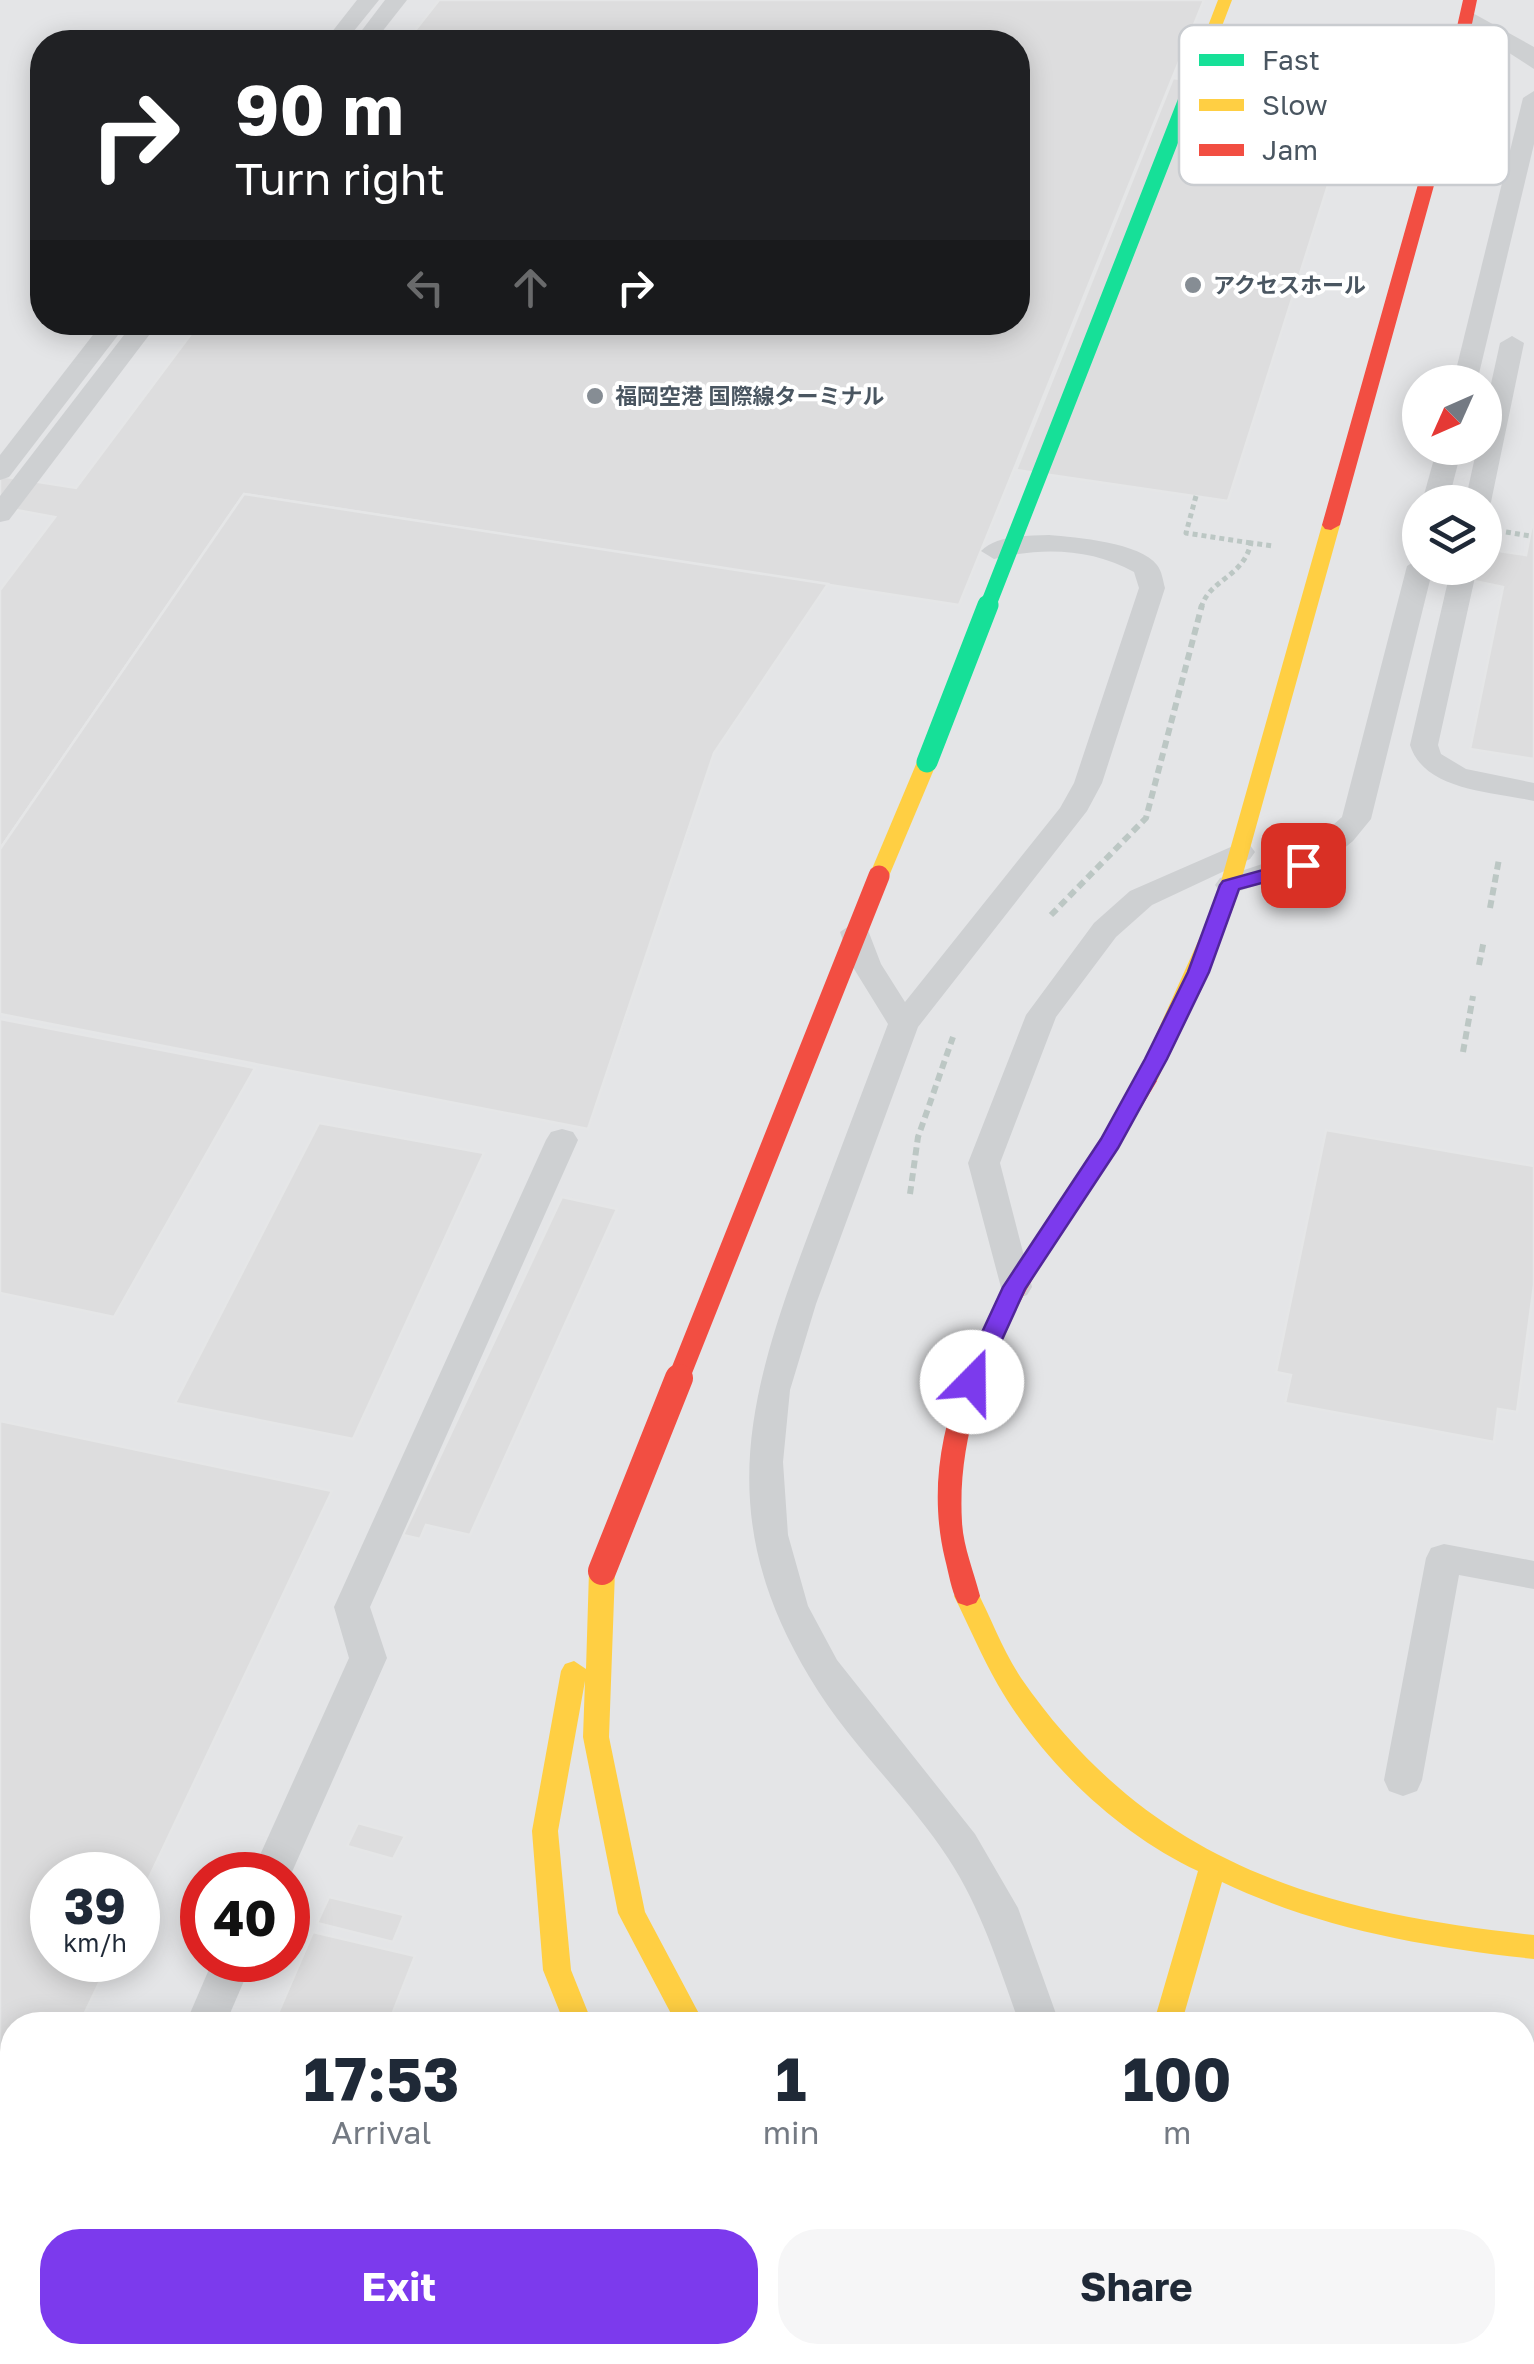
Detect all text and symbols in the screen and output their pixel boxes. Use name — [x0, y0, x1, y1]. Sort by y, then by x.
legend — [1179, 25, 1509, 185]
text: Fast — [1262, 43, 1320, 76]
text: 90 m — [235, 66, 404, 150]
icon: right — [70, 70, 200, 200]
text: Slow — [1262, 88, 1328, 121]
text: Jam — [1262, 133, 1318, 166]
text: Turn right — [235, 151, 445, 205]
icon: left — [398, 260, 453, 315]
icon: ahead — [503, 260, 558, 315]
icon: right — [608, 260, 663, 315]
place label: アクセスホール — [1213, 271, 1366, 298]
marker: アクセスホール — [1182, 274, 1204, 296]
north arrow — [1402, 365, 1502, 465]
map controls — [1402, 365, 1502, 585]
place label: 福岡空港 国際線ターミナル — [615, 382, 885, 409]
marker: 福岡空港 国際線ターミナル — [584, 385, 606, 407]
button: layers — [1402, 485, 1502, 585]
pin — [1261, 823, 1346, 908]
icon: arrive — [1276, 838, 1331, 893]
position arrow — [920, 1330, 1024, 1434]
speed limit sign: 40 — [180, 1852, 310, 1982]
text: 39 — [64, 1875, 126, 1935]
text: km/h — [63, 1927, 127, 1958]
text: 17:53 — [303, 2042, 459, 2114]
text: 1 — [776, 2042, 806, 2114]
text: 100 — [1123, 2042, 1232, 2114]
text: Arrival — [331, 2113, 432, 2151]
text: min — [763, 2113, 819, 2151]
text: m — [1163, 2113, 1191, 2151]
button: Exit — [40, 2229, 758, 2344]
button: Share — [778, 2229, 1495, 2344]

